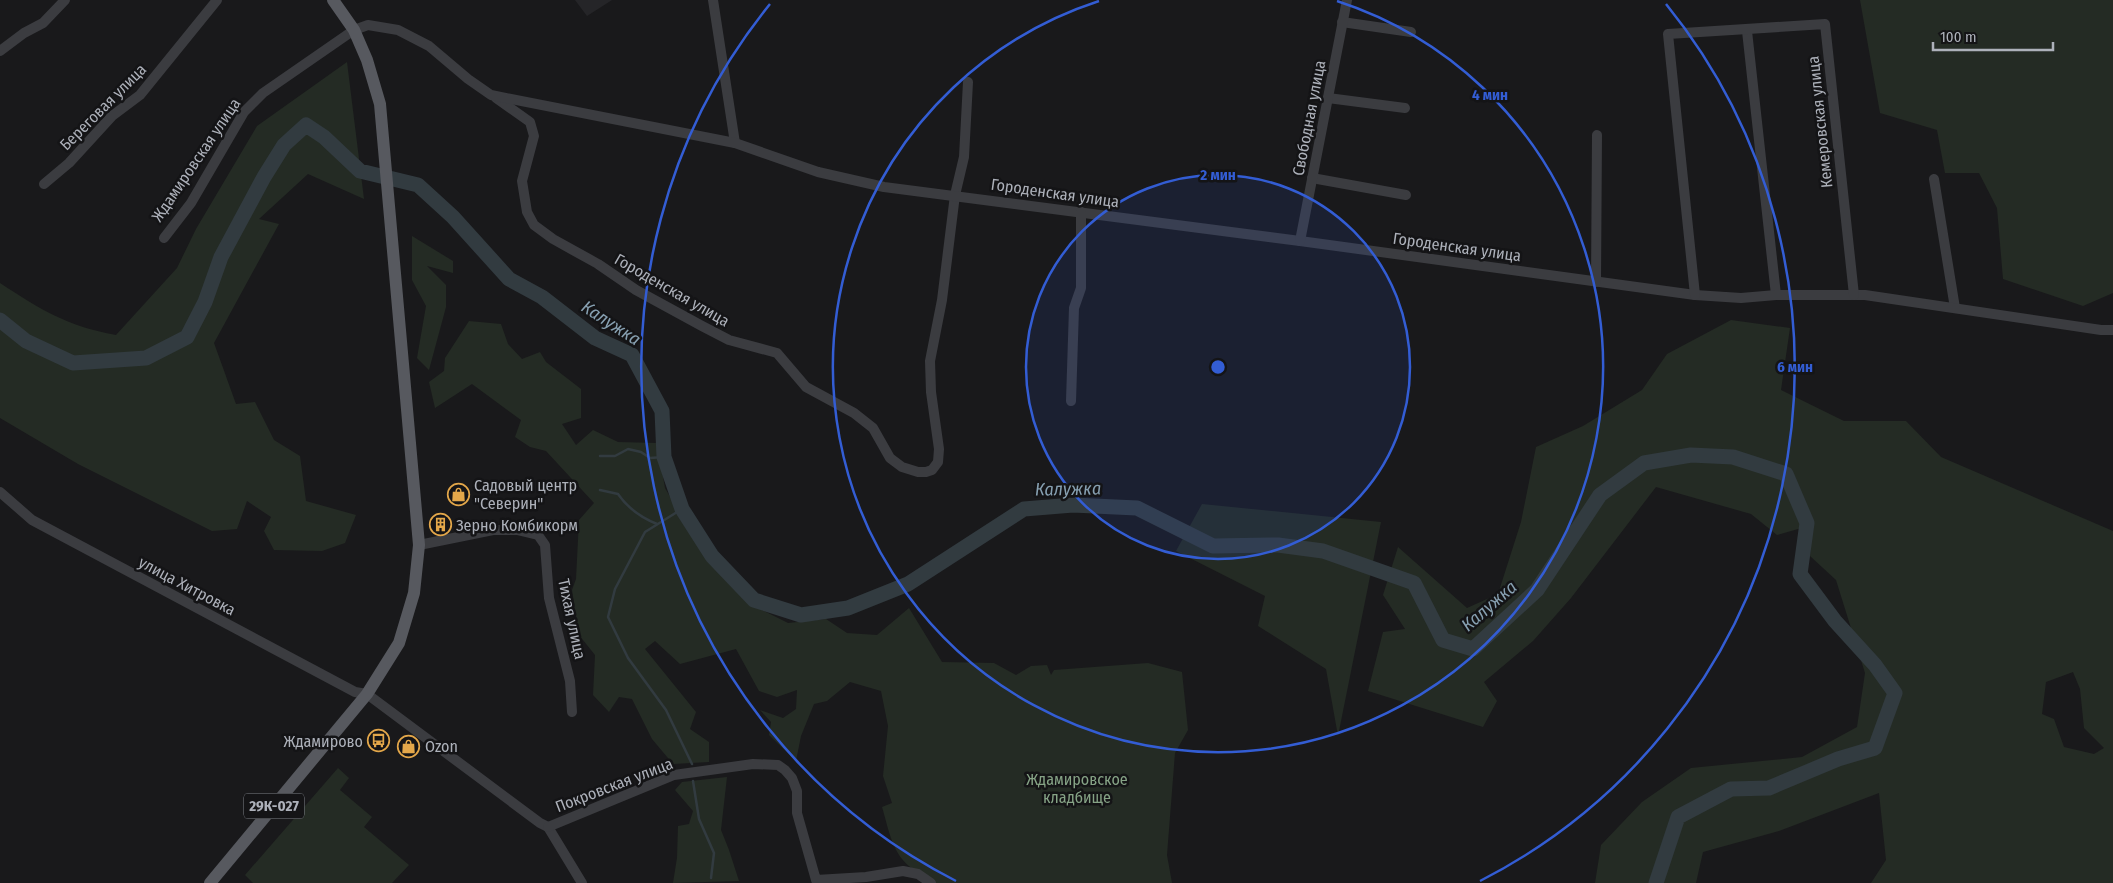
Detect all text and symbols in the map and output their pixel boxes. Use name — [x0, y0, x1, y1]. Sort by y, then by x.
scale bar — [1933, 20, 2053, 52]
text: 100 m — [1940, 28, 1977, 46]
street label: Кемеровская улица — [1804, 55, 1836, 189]
street label: Свободная улица — [1289, 59, 1330, 177]
street label: Береговая улица — [56, 60, 150, 154]
text: 4 мин — [1472, 86, 1508, 104]
street label: Ждамировская улица — [148, 95, 244, 225]
text: 2 мин — [1199, 166, 1236, 184]
street label: Городенская улица — [990, 175, 1120, 211]
street label: Городенская улица — [1392, 229, 1522, 265]
street label: Городенская улица — [611, 249, 733, 331]
water label: Калужка — [577, 296, 645, 350]
centre of rings — [1209, 358, 1227, 376]
text: 6 мин — [1777, 358, 1813, 376]
place label: Садовый центр "Северин" — [474, 476, 577, 513]
water label: Калужка — [1035, 477, 1101, 501]
shop icon: Садовый центр "Северин" — [446, 482, 470, 506]
building icon: Зерно Комбикорм — [428, 513, 452, 537]
place label: Зерно Комбикорм — [456, 516, 578, 535]
street label: улица Хитровка — [135, 553, 239, 620]
water label: Калужка — [1457, 576, 1521, 636]
street label: Тихая улица — [554, 577, 590, 661]
bus stop icon: Ждамирово — [367, 729, 391, 753]
place label: Ждамирово — [284, 732, 363, 751]
shop icon: Ozon — [397, 734, 421, 758]
place label: Ozon — [425, 737, 458, 756]
street label: Покровская улица — [553, 754, 676, 816]
park label: Ждамировское кладбище — [1026, 770, 1128, 807]
road number: 29К-027 — [244, 794, 304, 818]

